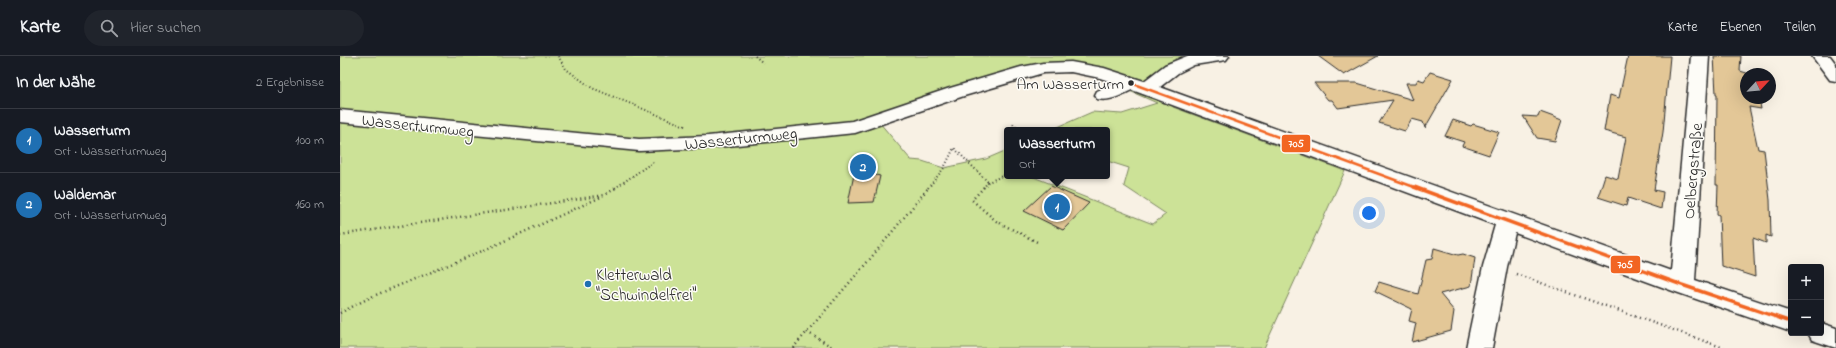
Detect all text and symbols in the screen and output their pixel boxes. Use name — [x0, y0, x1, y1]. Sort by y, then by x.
search box — [84, 10, 364, 46]
text: Karte — [20, 14, 60, 41]
icon: search — [98, 17, 120, 39]
text: Hier suchen — [130, 17, 201, 39]
text: Karte — [1668, 17, 1697, 38]
text: Ebenen — [1719, 17, 1762, 38]
text: Teilen — [1784, 17, 1816, 38]
north arrow — [1740, 68, 1776, 104]
text: In der Nähe — [16, 70, 95, 95]
text: 2 Ergebnisse — [256, 73, 324, 92]
place label: Am Wasserturm — [1016, 73, 1124, 97]
marker: Am Wasserturm — [1126, 78, 1136, 88]
street label: Wasserturmweg — [360, 108, 475, 147]
text: Wasserturm — [54, 120, 130, 142]
street label: Wasserturmweg — [684, 121, 799, 160]
street label: Oelbergstraße — [1677, 122, 1712, 220]
popup — [1004, 127, 1110, 179]
text: 1 — [27, 131, 31, 150]
text: 100 m — [295, 131, 324, 150]
text: Wasserturm — [1019, 133, 1095, 155]
line badge: 705 — [1281, 134, 1311, 153]
text: 705 — [1288, 136, 1304, 152]
text: Ort · Wasserturmweg — [54, 142, 166, 161]
pin: 2 — [850, 152, 876, 182]
text: Ort — [1019, 155, 1036, 174]
text: Waldemar — [54, 184, 116, 206]
pin: 1 — [1044, 192, 1070, 222]
text: 2 — [26, 195, 32, 214]
text: 160 m — [295, 195, 324, 214]
your location — [1359, 203, 1379, 223]
text: Ort · Wasserturmweg — [54, 206, 166, 225]
line badge: 705 — [1610, 255, 1641, 274]
text: 705 — [1617, 257, 1633, 273]
place label: Kletterwald "Schwindelfrei" — [596, 263, 696, 308]
map controls — [1788, 264, 1824, 336]
button: + — [1788, 264, 1824, 300]
marker: Kletterwald "Schwindelfrei" — [583, 279, 593, 289]
button: − — [1788, 300, 1824, 336]

